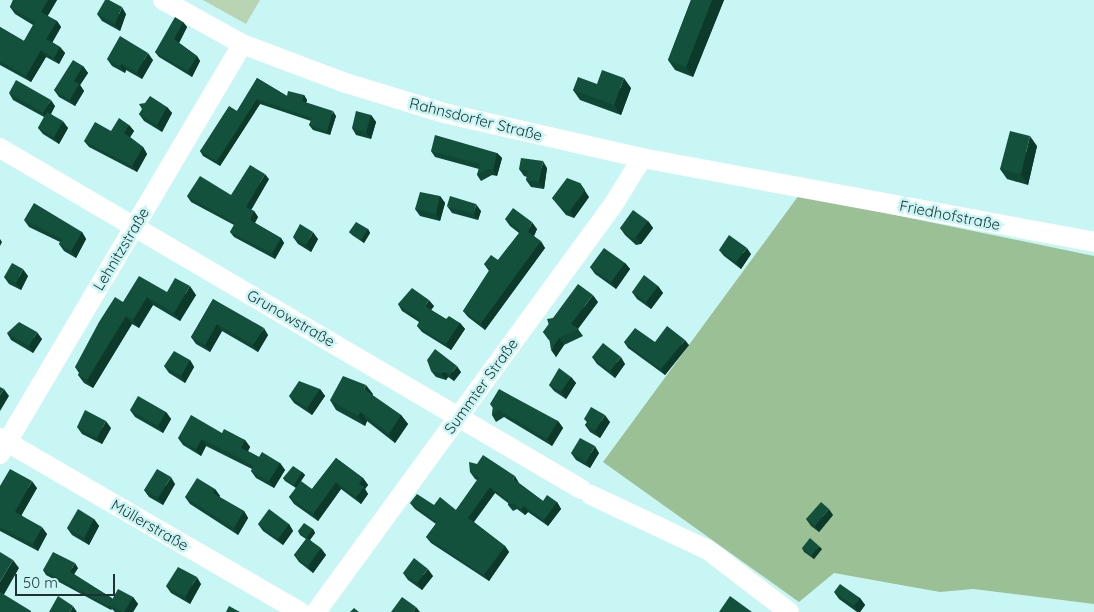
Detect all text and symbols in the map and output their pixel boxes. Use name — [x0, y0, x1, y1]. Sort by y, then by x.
street label: Rahnsdorfer Straße — [408, 94, 544, 144]
street label: Friedhofstraße — [898, 196, 1002, 234]
street label: Lehnitzstraße — [89, 204, 153, 294]
street label: Grunowstraße — [244, 286, 338, 350]
street label: Summter Straße — [440, 335, 522, 437]
street label: Müllerstraße — [108, 496, 192, 554]
scale bar — [18, 564, 118, 596]
text: 50 m — [23, 573, 58, 592]

